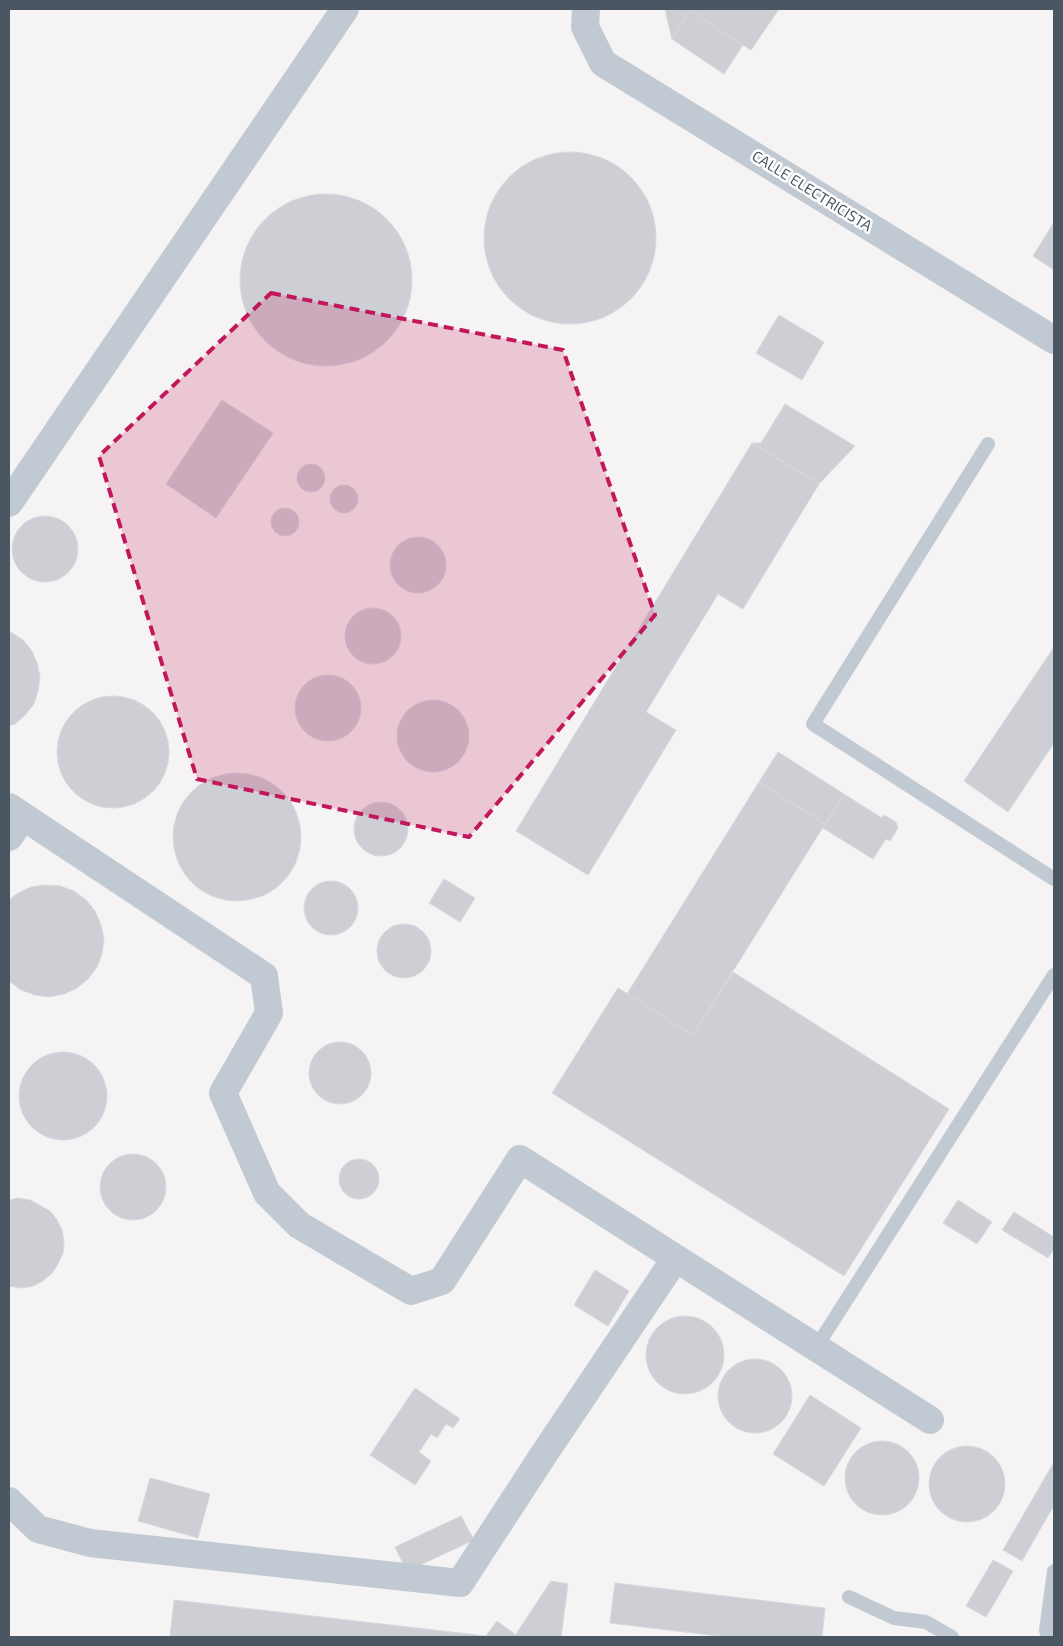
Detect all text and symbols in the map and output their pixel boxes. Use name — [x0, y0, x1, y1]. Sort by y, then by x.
street label: CALLE ELECTRICISTA — [749, 146, 876, 235]

